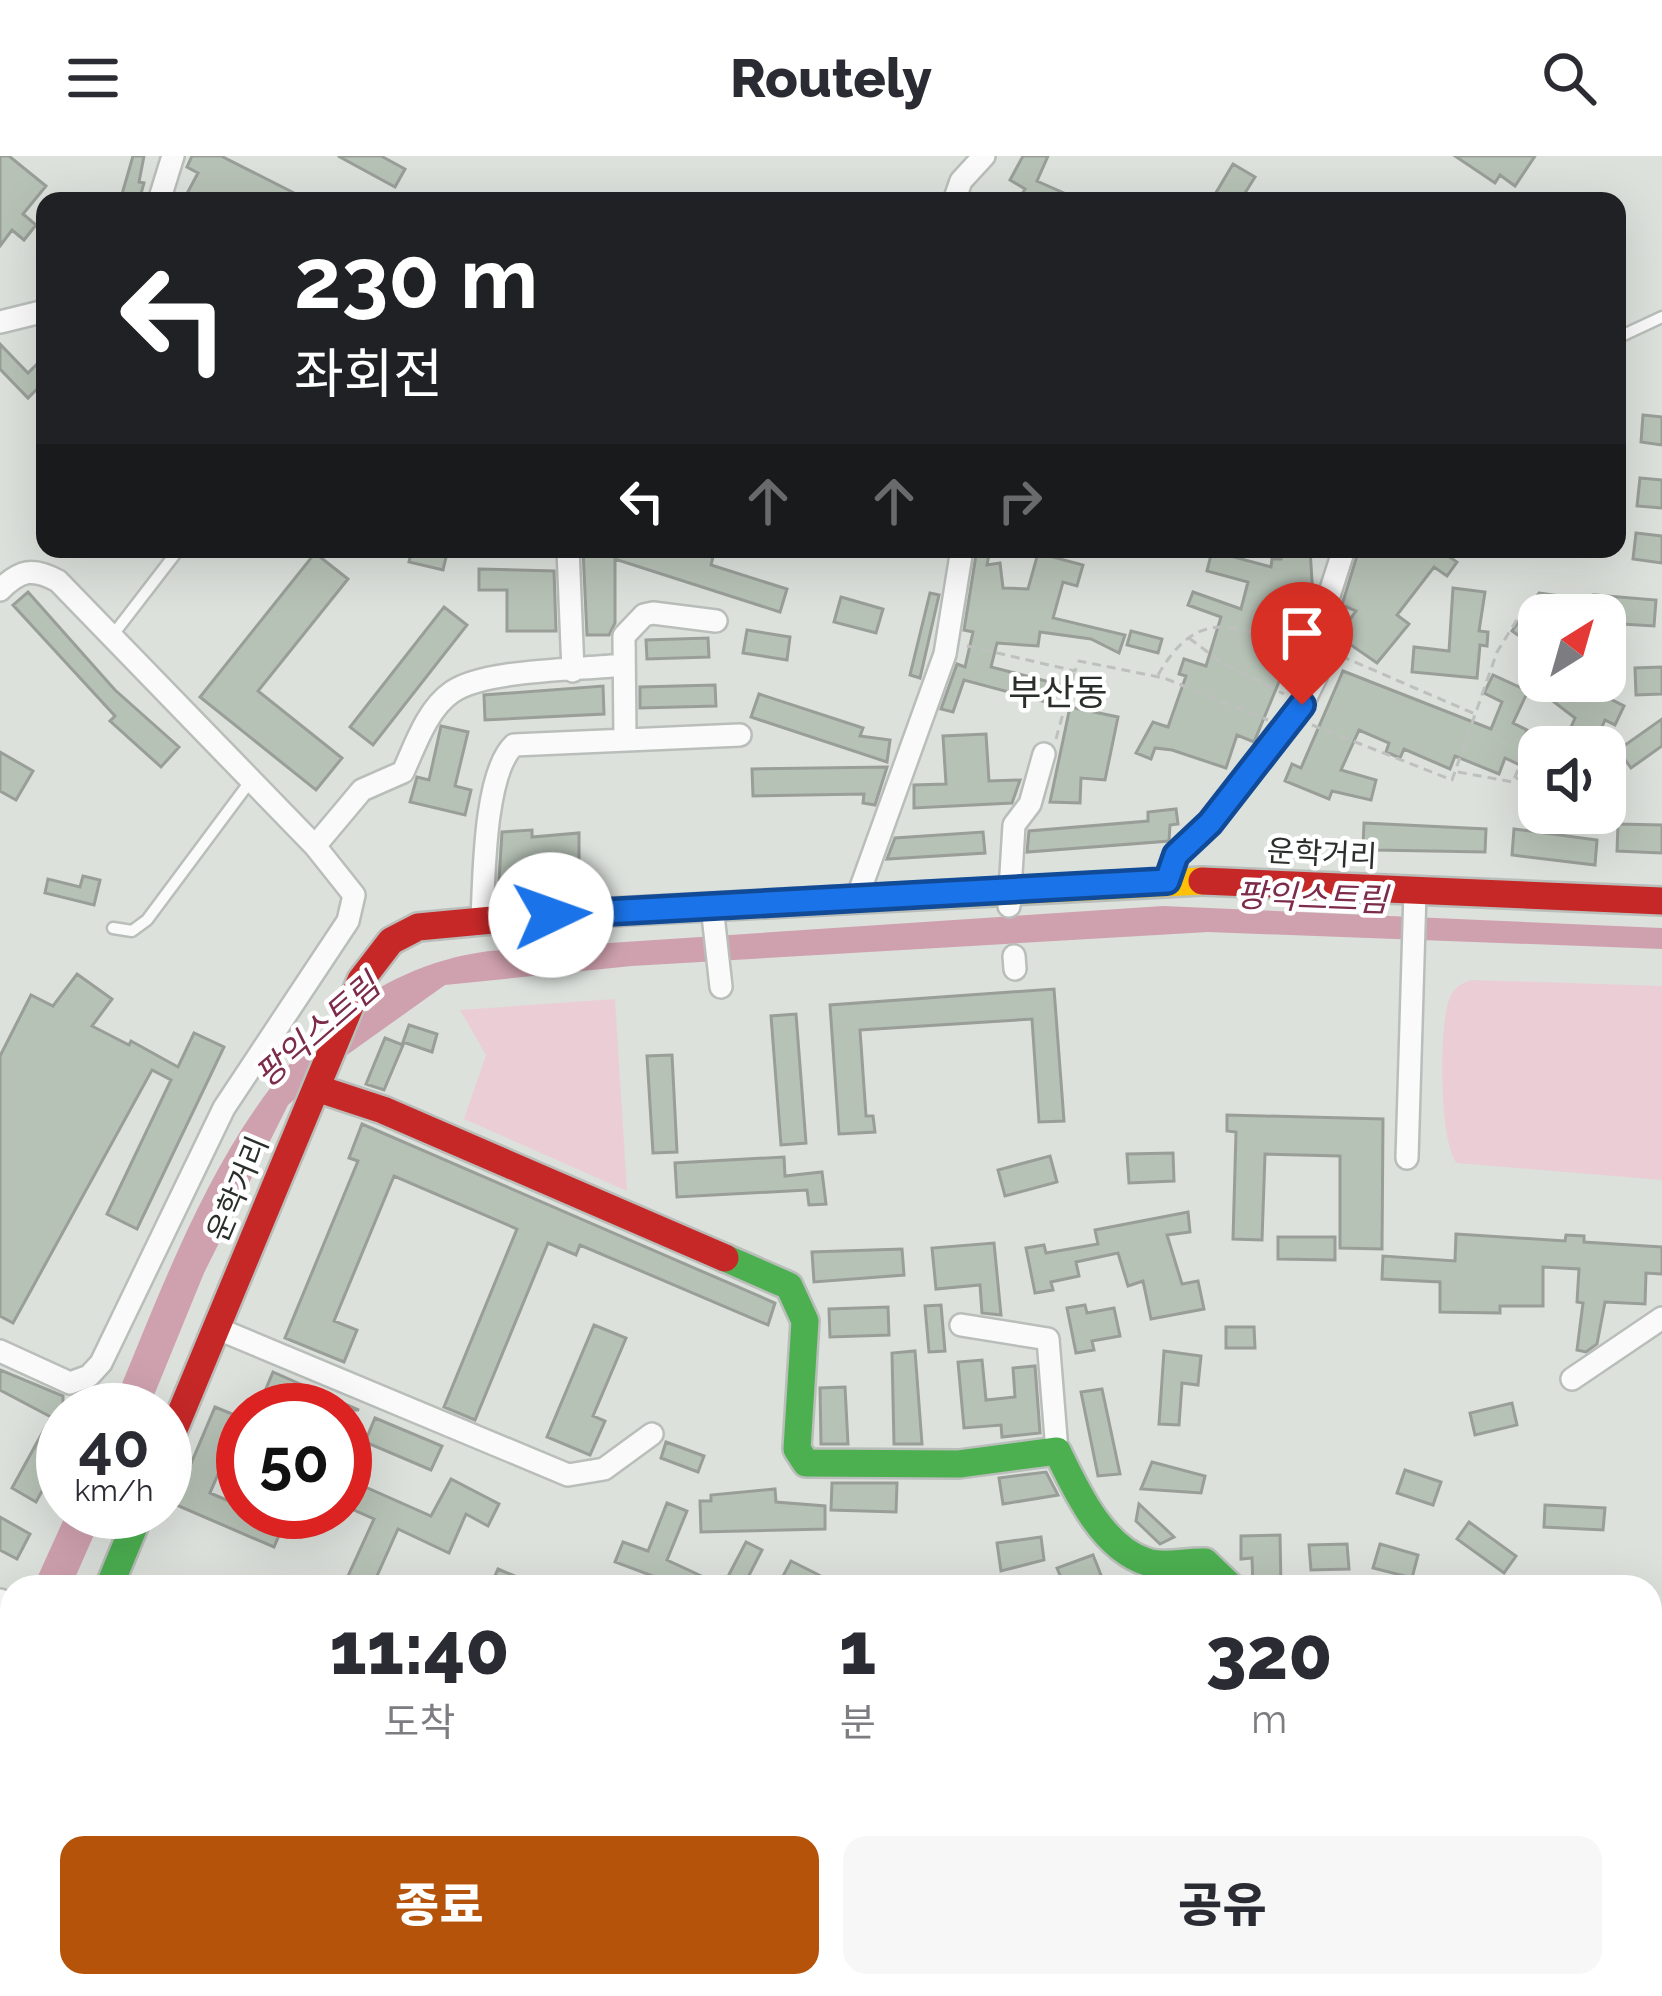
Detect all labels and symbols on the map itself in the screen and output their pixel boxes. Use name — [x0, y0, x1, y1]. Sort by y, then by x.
pin — [1251, 582, 1353, 705]
north arrow — [1518, 594, 1626, 702]
district label: 부산동 — [1008, 671, 1108, 713]
street label: 운학거리 — [1266, 833, 1378, 874]
position arrow — [488, 852, 614, 978]
water label: 팡익스트림 — [1235, 875, 1391, 920]
water label: 팡익스트림 — [247, 964, 389, 1095]
street label: 운학거리 — [200, 1131, 275, 1246]
speed limit sign: 50 — [216, 1383, 372, 1539]

